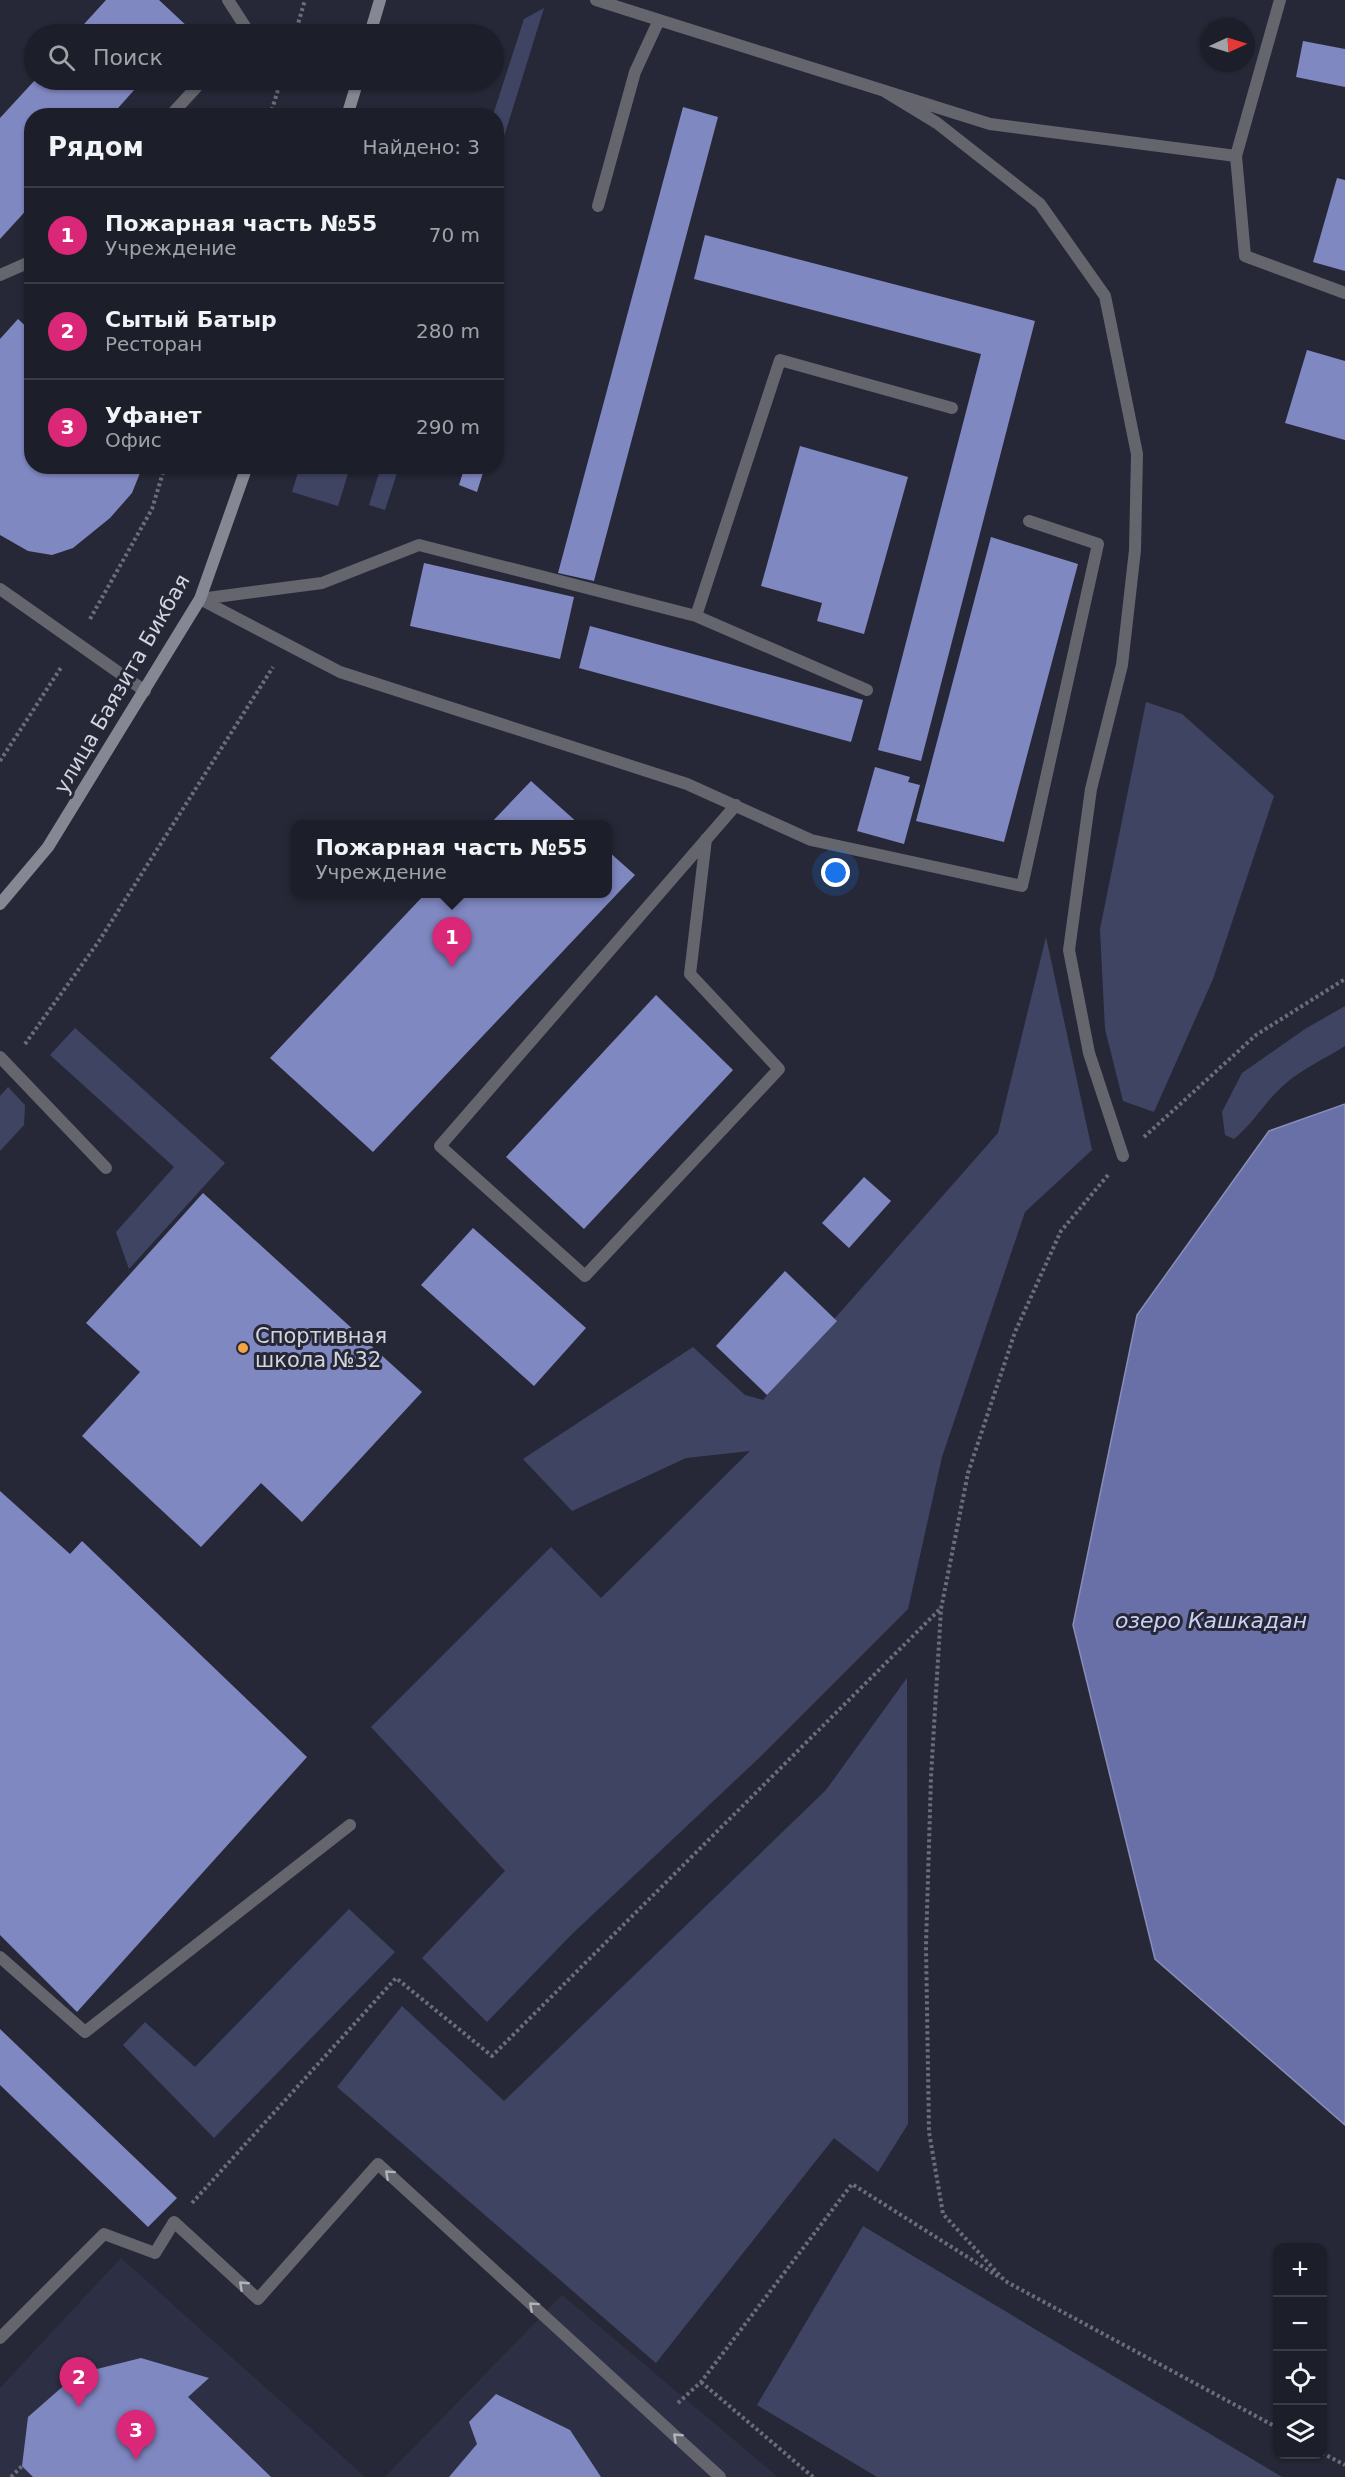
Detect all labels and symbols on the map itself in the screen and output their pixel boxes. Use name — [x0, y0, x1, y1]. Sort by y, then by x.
north arrow — [1201, 18, 1255, 72]
street label: улица Баязита Бикбая — [49, 570, 195, 798]
your location — [821, 858, 850, 887]
pin: 1 — [432, 918, 472, 967]
place label: Спортивная школа №32 — [255, 1324, 387, 1372]
marker: Спортивная школа №32 — [236, 1341, 250, 1355]
water label: озеро Кашкадан — [1115, 1608, 1307, 1633]
one-way arrow — [385, 2171, 396, 2182]
one-way arrow — [239, 2281, 250, 2292]
one-way arrow — [530, 2302, 540, 2313]
pin: 2 — [60, 2358, 98, 2407]
pin: 3 — [116, 2410, 156, 2460]
one-way arrow — [674, 2433, 684, 2444]

